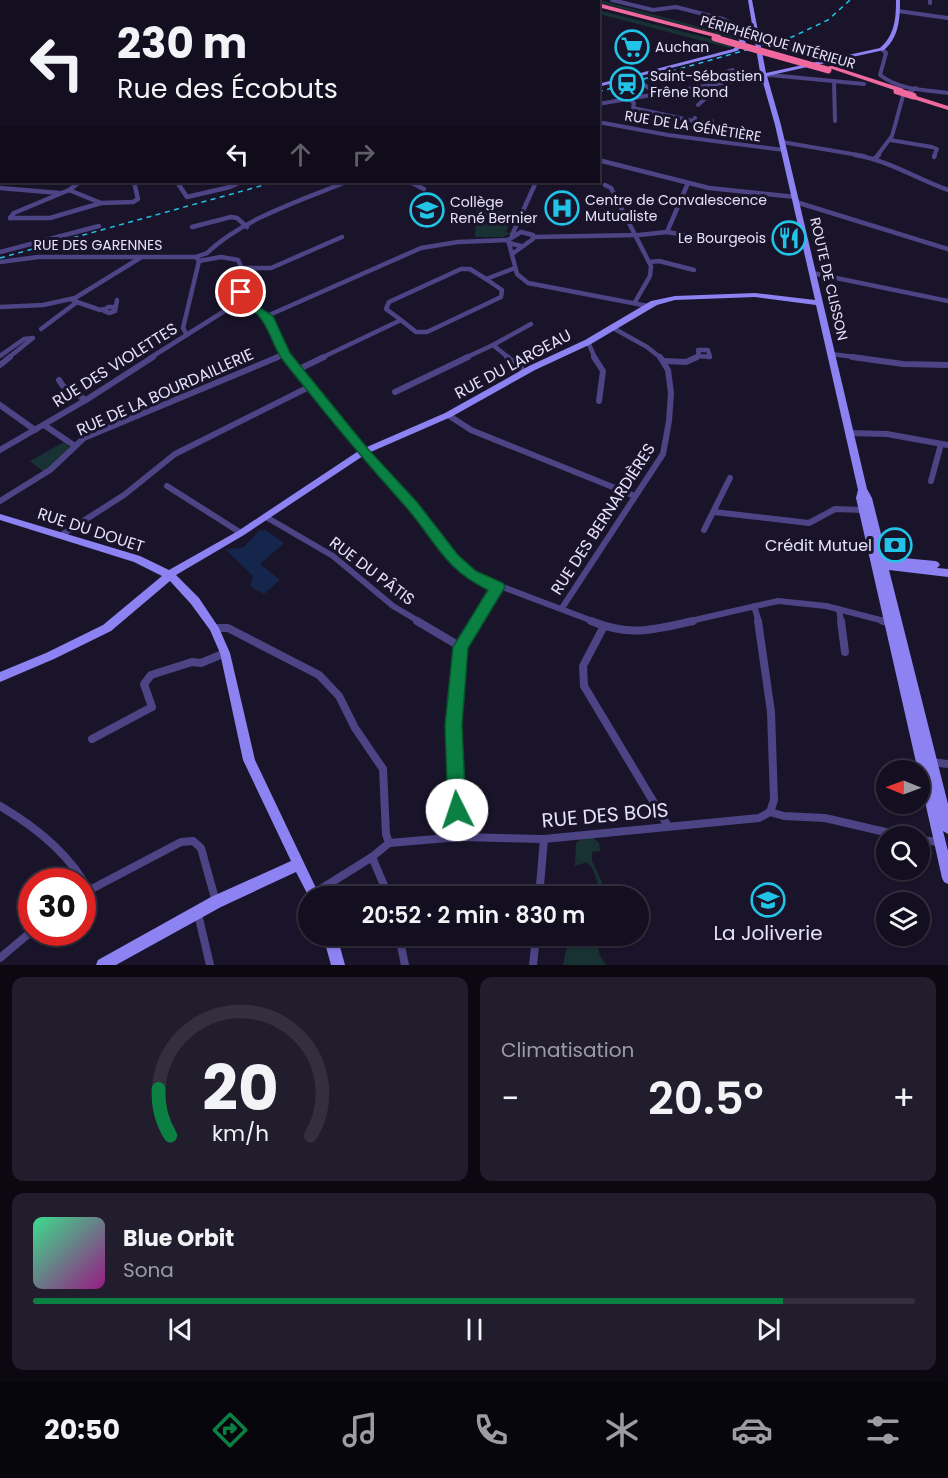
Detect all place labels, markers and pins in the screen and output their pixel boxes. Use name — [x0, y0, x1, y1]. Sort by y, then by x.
supermarket icon: Auchan — [614, 29, 650, 65]
place label: Auchan — [655, 37, 709, 57]
station icon: Saint-Sébastien Frêne Rond — [609, 66, 645, 102]
place label: Saint-Sébastien Frêne Rond — [650, 66, 762, 102]
hospital icon: Centre de Convalescence Mutualiste — [544, 190, 580, 226]
place label: Centre de Convalescence Mutualiste — [585, 190, 767, 226]
school or university icon: Collège René Bernier — [409, 192, 445, 228]
place label: Collège René Bernier — [450, 192, 537, 228]
restaurant icon: Le Bourgeois — [771, 220, 807, 256]
place label: Le Bourgeois — [678, 228, 766, 248]
pin — [215, 266, 266, 317]
bank icon: Crédit Mutuel — [877, 527, 913, 563]
place label: Crédit Mutuel — [765, 534, 872, 557]
school or university icon: La Joliverie — [750, 882, 786, 918]
place label: La Joliverie — [713, 919, 823, 947]

